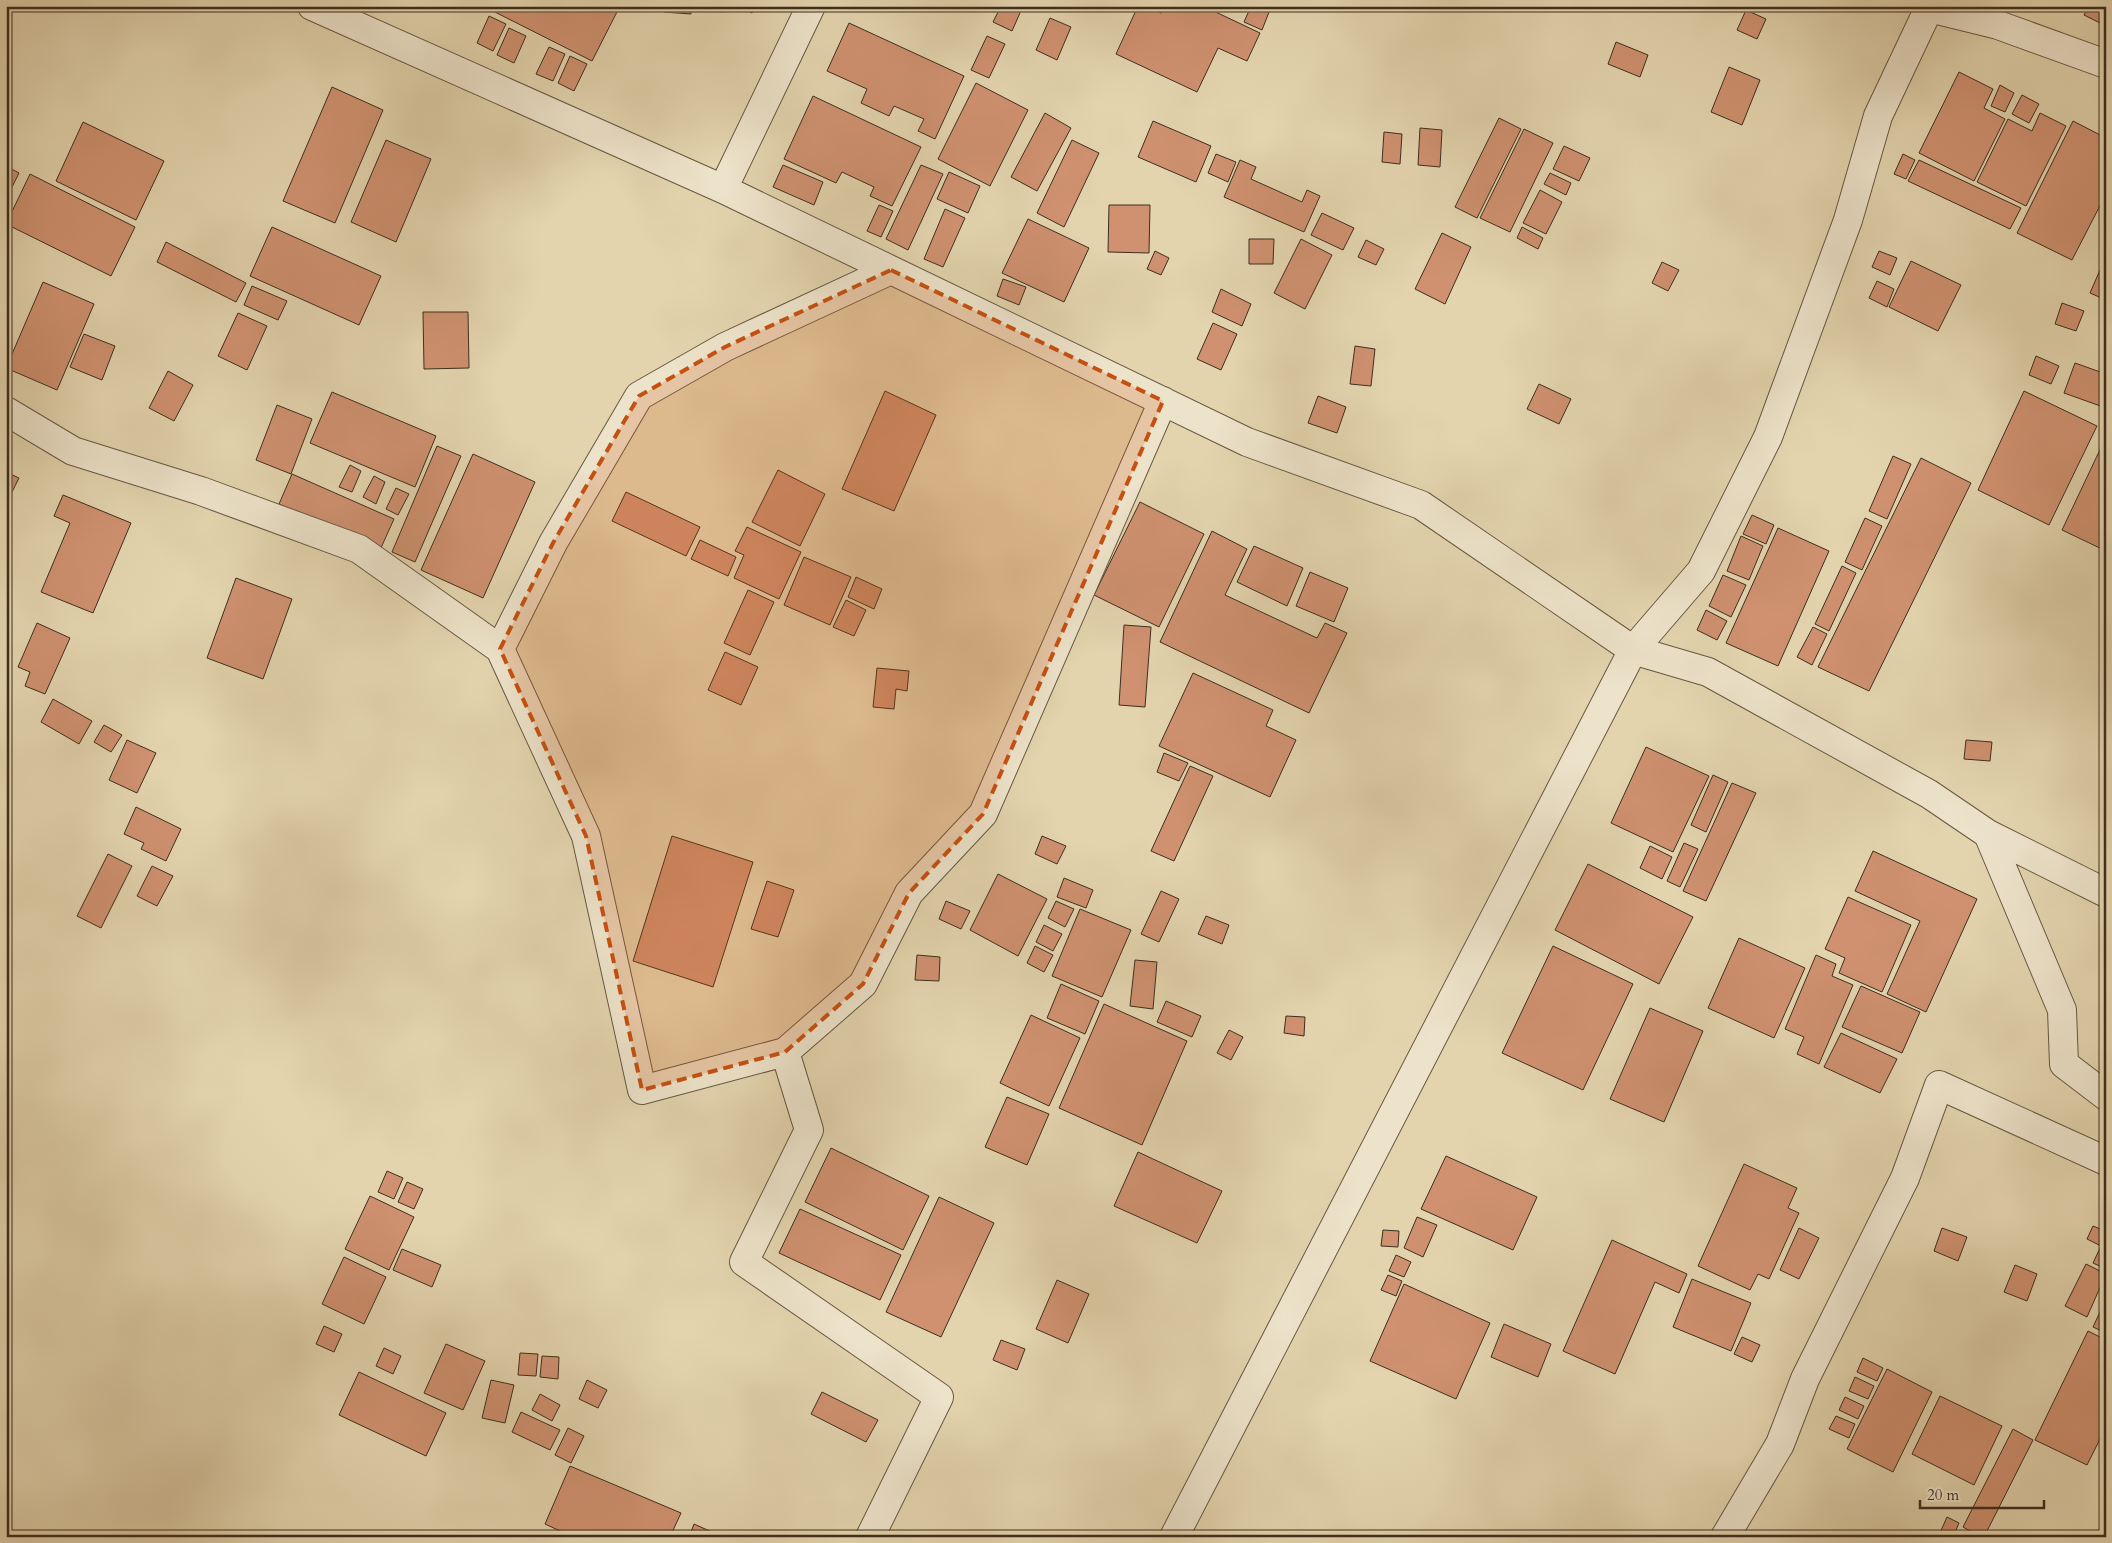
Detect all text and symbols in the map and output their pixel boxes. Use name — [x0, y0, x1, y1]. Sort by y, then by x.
scale bar — [1920, 1478, 2043, 1510]
text: 20 m — [1927, 1485, 1959, 1505]

